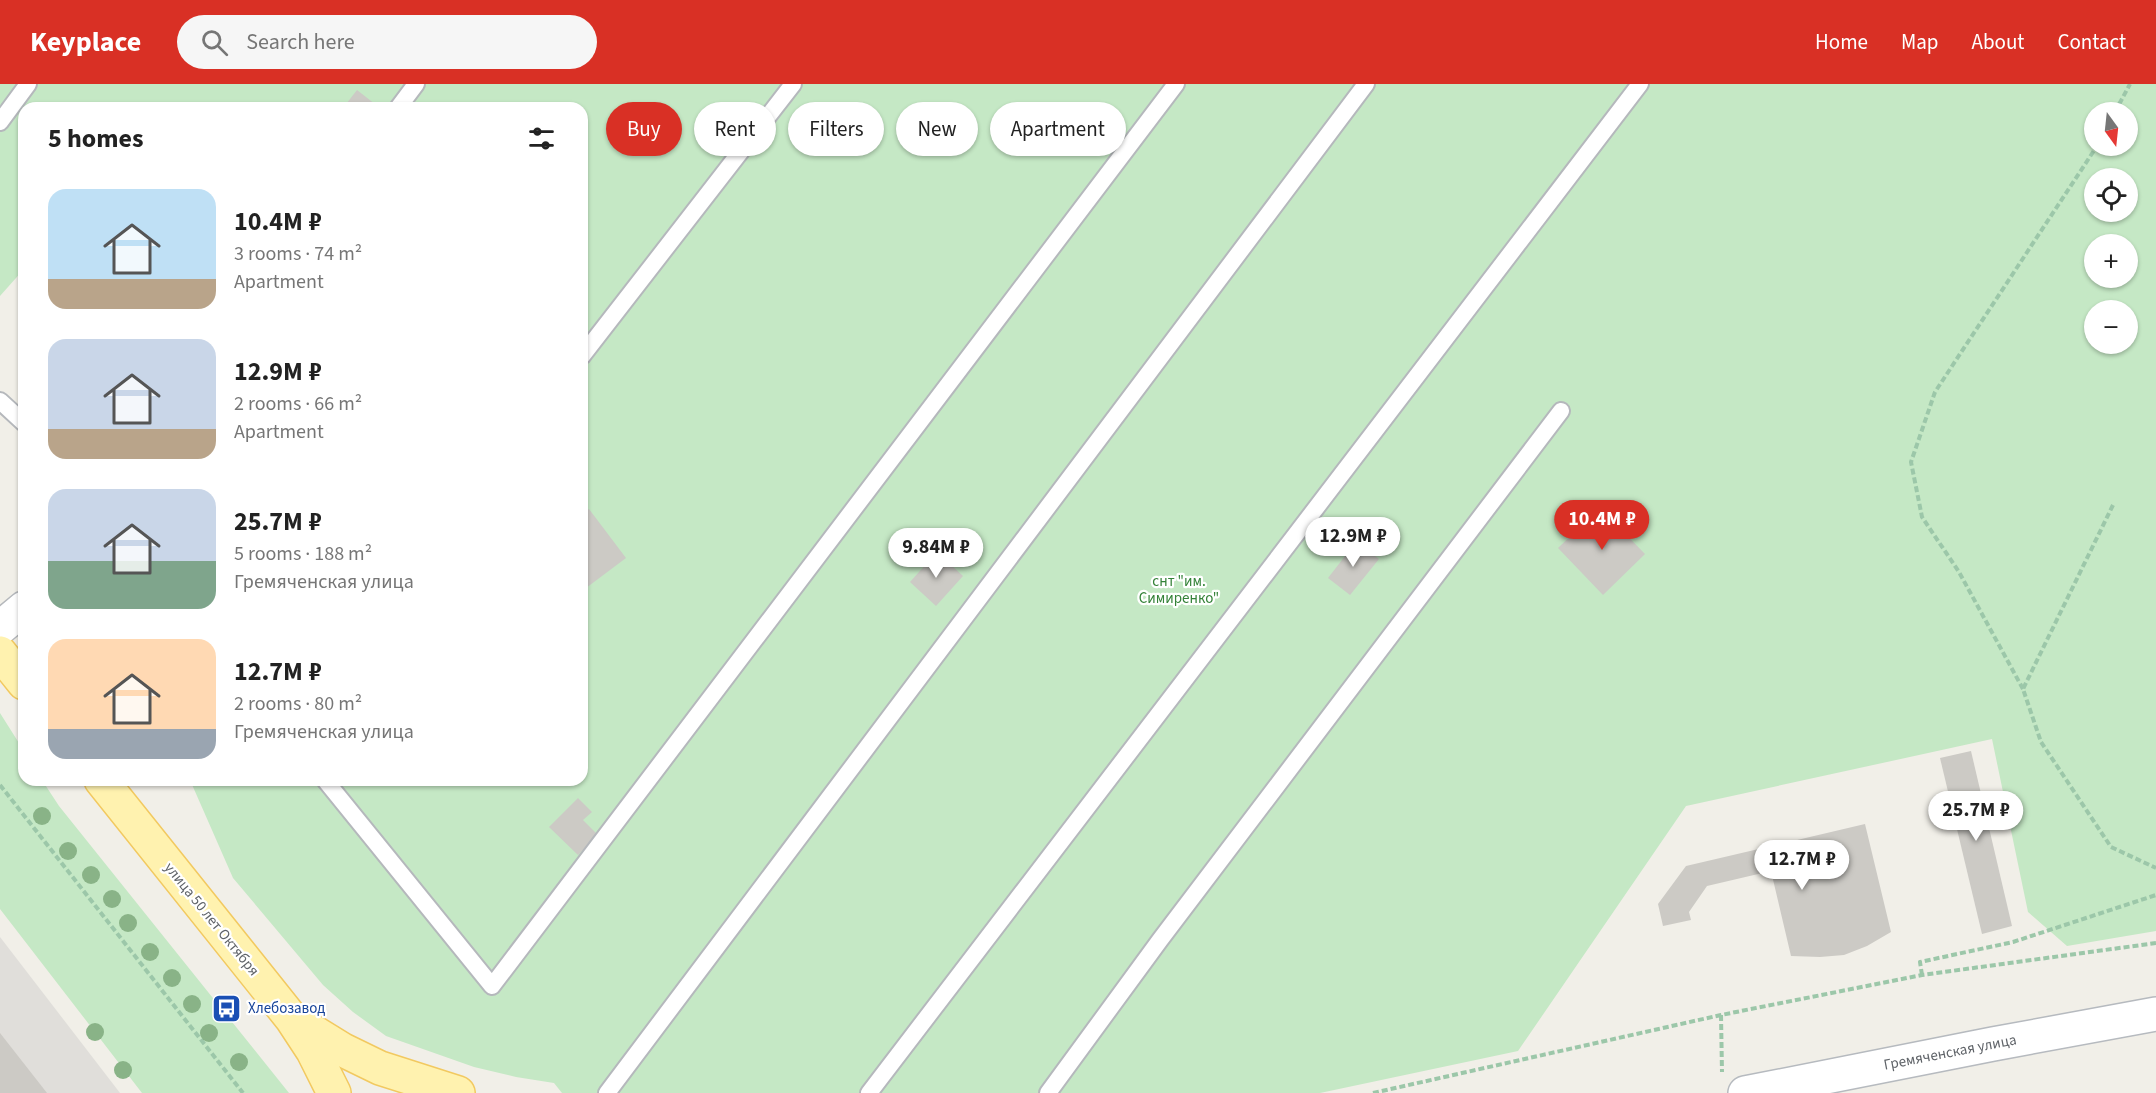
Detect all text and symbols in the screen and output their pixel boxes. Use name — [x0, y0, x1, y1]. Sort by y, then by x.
search box — [177, 15, 597, 69]
text: Keyplace — [30, 22, 141, 62]
icon: search — [198, 26, 231, 59]
text: Search here — [246, 26, 355, 58]
text: Home — [1815, 27, 1868, 57]
text: Map — [1901, 27, 1939, 57]
text: About — [1972, 27, 2024, 57]
text: Contact — [2057, 27, 2126, 57]
chip: Buy — [606, 102, 682, 156]
chip: Rent — [694, 102, 776, 156]
chip: Filters — [788, 102, 884, 156]
chip: New — [896, 102, 978, 156]
chip: Apartment — [990, 102, 1126, 156]
north arrow — [2084, 102, 2138, 156]
map controls — [2084, 102, 2138, 354]
text: 5 homes — [48, 120, 143, 157]
icon: filters — [525, 122, 558, 155]
button: locate — [2084, 168, 2138, 222]
text: 10.4M ₽ — [234, 203, 322, 240]
icon: home — [96, 213, 168, 285]
button: + — [2084, 234, 2138, 288]
text: 3 rooms · 74 m² — [234, 240, 362, 268]
text: Apartment — [234, 268, 324, 296]
button: − — [2084, 300, 2138, 354]
text: 12.9M ₽ — [234, 353, 322, 390]
icon: home — [96, 363, 168, 435]
text: 2 rooms · 66 m² — [234, 390, 362, 418]
text: Apartment — [234, 418, 324, 446]
pin: 10.4M ₽ — [1547, 500, 1657, 551]
text: 25.7M ₽ — [234, 503, 322, 540]
text: 10.4M ₽ — [1568, 505, 1636, 533]
icon: home — [96, 513, 168, 585]
pin: 12.9M ₽ — [1298, 517, 1408, 568]
text: 12.9M ₽ — [1319, 522, 1387, 550]
pin: 9.84M ₽ — [881, 528, 991, 579]
text: 9.84M ₽ — [902, 533, 970, 561]
text: 5 rooms · 188 m² — [234, 540, 372, 568]
text: Гремяченская улица — [234, 568, 414, 596]
park label: снт "им. Симиренко" — [1139, 571, 1219, 609]
text: 12.7M ₽ — [234, 653, 322, 690]
icon: home — [96, 663, 168, 735]
text: 2 rooms · 80 m² — [234, 690, 362, 718]
text: Гремяченская улица — [234, 718, 414, 746]
pin: 25.7M ₽ — [1921, 791, 2031, 842]
text: 25.7M ₽ — [1942, 796, 2010, 824]
pin: 12.7M ₽ — [1747, 840, 1857, 891]
text: 12.7M ₽ — [1768, 845, 1836, 873]
street label: улица 50 лет Октября — [159, 858, 264, 981]
bus stop icon: Хлебозавод — [211, 992, 243, 1024]
place label: Хлебозавод — [248, 998, 325, 1019]
street label: Гремяченская улица — [1882, 1029, 2018, 1076]

